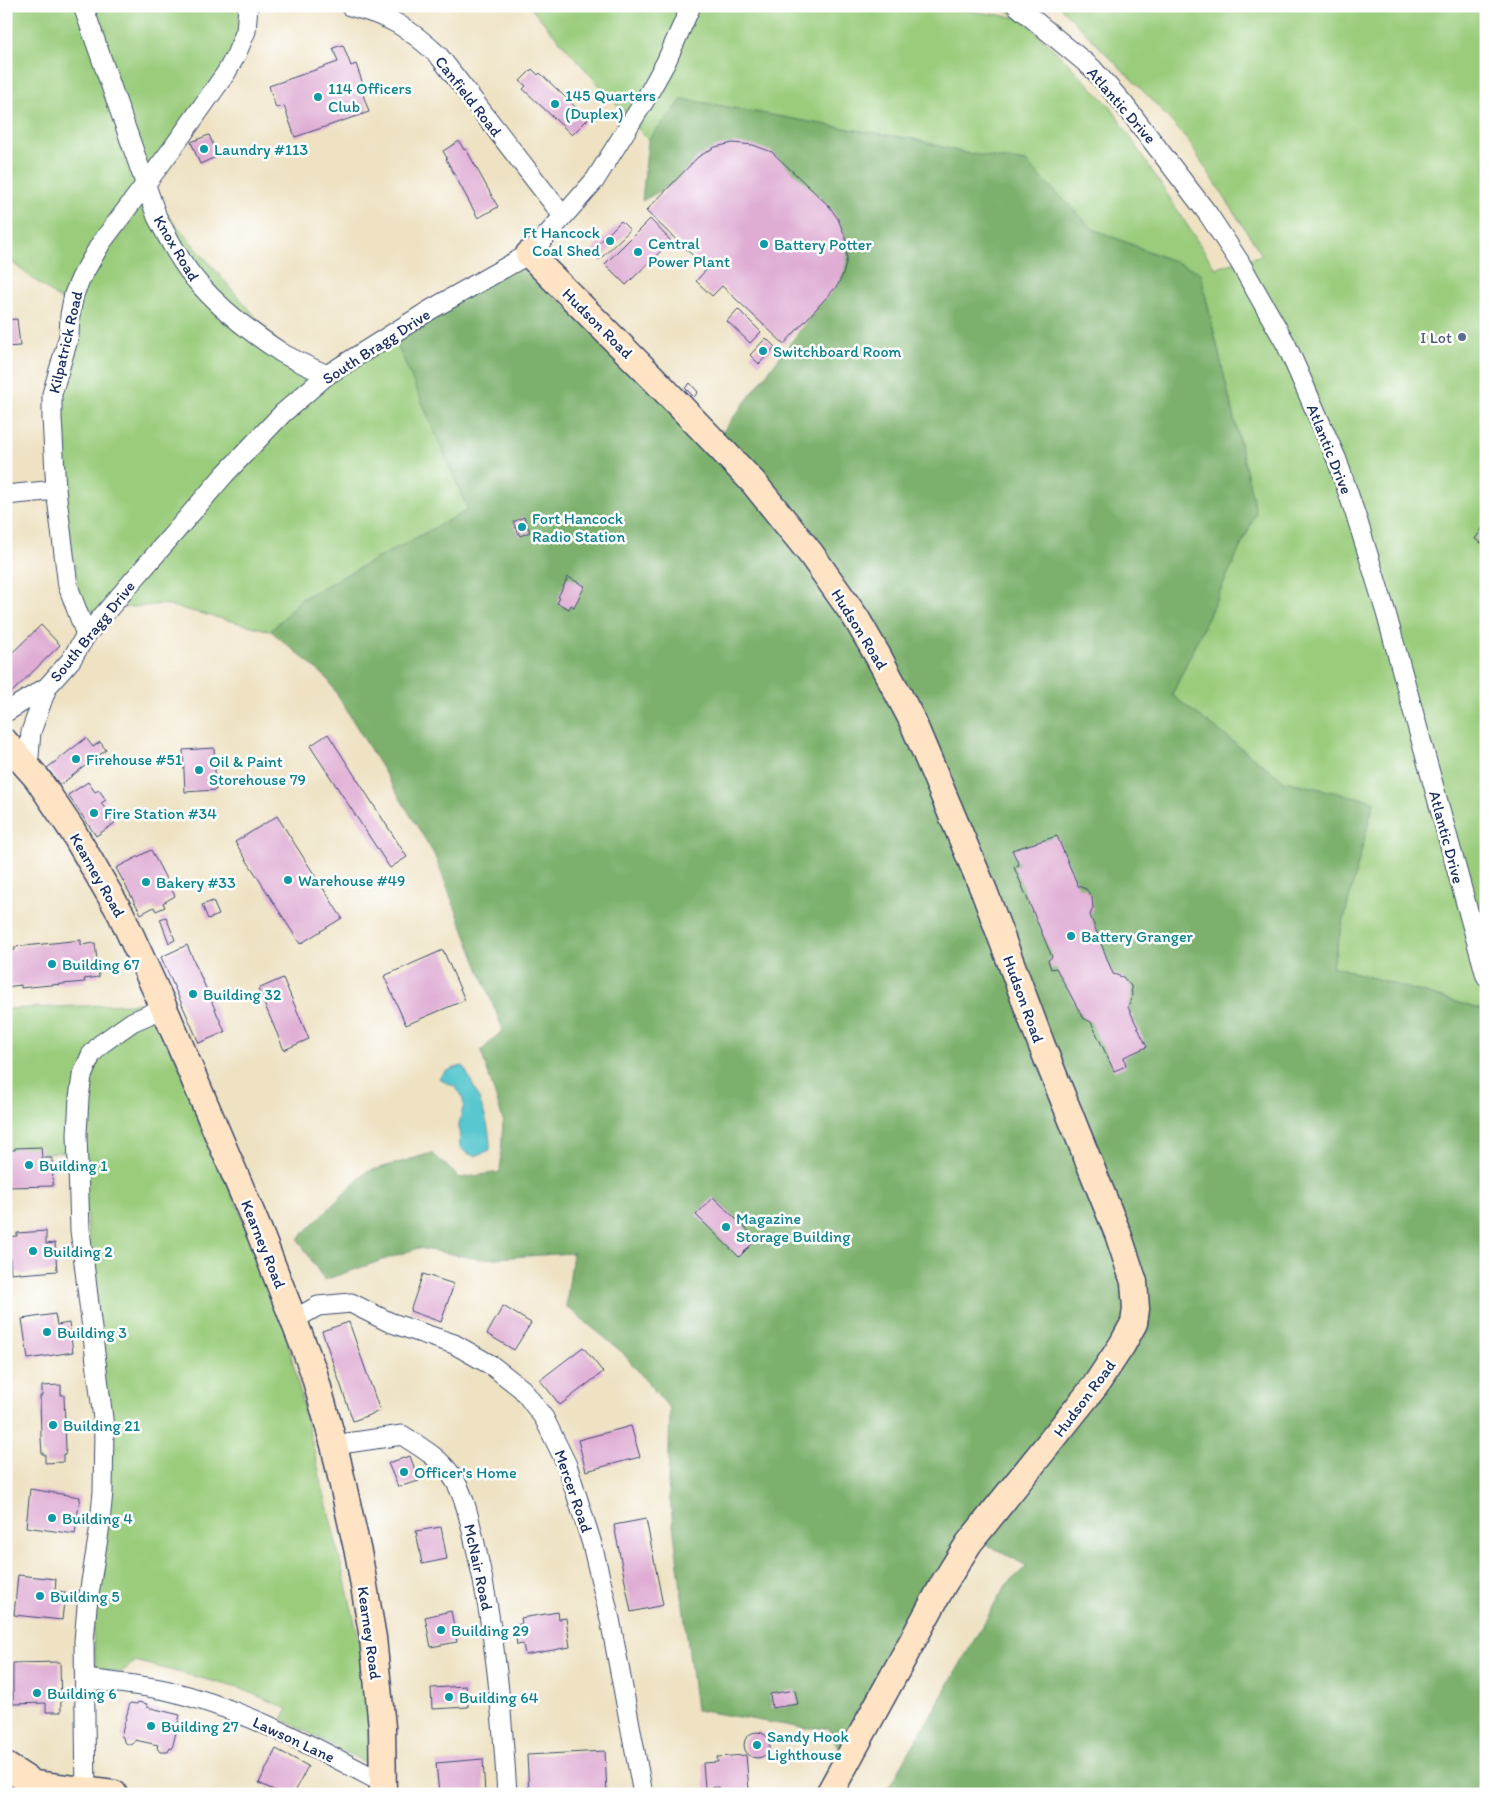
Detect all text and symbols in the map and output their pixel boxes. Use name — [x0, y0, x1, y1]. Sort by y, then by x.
street label: Canfield Road — [431, 52, 506, 141]
street label: Atlantic Drive — [1083, 63, 1160, 147]
place label: 114 Officers Club — [328, 79, 412, 116]
place label: 145 Quarters (Duplex) — [565, 86, 656, 123]
marker: 114 Officers Club — [312, 91, 324, 103]
marker: 145 Quarters (Duplex) — [549, 98, 561, 110]
place label: Laundry #113 — [214, 140, 308, 159]
marker: Laundry #113 — [198, 143, 210, 155]
street label: Knox Road — [150, 212, 204, 285]
place label: Ft Hancock Coal Shed — [523, 223, 600, 260]
place label: Central Power Plant — [648, 234, 730, 271]
marker: Ft Hancock Coal Shed — [604, 235, 616, 247]
place label: Battery Potter — [774, 235, 872, 254]
marker: Battery Potter — [758, 238, 770, 250]
marker: Central Power Plant — [632, 246, 644, 258]
street label: Hudson Road — [559, 284, 637, 363]
street label: Kilpatrick Road — [44, 289, 87, 395]
street label: South Bragg Drive — [319, 305, 434, 388]
place label: I Lot — [1420, 328, 1452, 347]
marker: I Lot — [1456, 331, 1468, 343]
place label: Switchboard Room — [773, 342, 902, 361]
marker: Switchboard Room — [757, 345, 769, 357]
street label: Atlantic Drive — [1303, 401, 1356, 497]
place label: Fort Hancock Radio Station — [532, 509, 625, 546]
marker: Fort Hancock Radio Station — [516, 521, 528, 533]
street label: South Bragg Drive — [46, 577, 139, 686]
street label: Hudson Road — [827, 585, 892, 673]
place label: Firehouse #51 — [86, 750, 183, 769]
place label: Oil & Paint Storehouse 79 — [209, 752, 306, 789]
marker: Firehouse #51 — [70, 753, 82, 765]
marker: Oil & Paint Storehouse 79 — [193, 764, 205, 776]
street label: Atlantic Drive — [1425, 789, 1468, 886]
place label: Fire Station #34 — [104, 804, 217, 823]
marker: Fire Station #34 — [88, 807, 100, 819]
street label: Kearney Road — [66, 830, 129, 921]
place label: Warehouse #49 — [298, 871, 405, 890]
place label: Bakery #33 — [156, 873, 236, 892]
marker: Warehouse #49 — [282, 874, 294, 886]
marker: Bakery #33 — [140, 876, 152, 888]
place label: Battery Granger — [1081, 927, 1194, 946]
marker: Battery Granger — [1065, 930, 1077, 942]
street label: Hudson Road — [999, 953, 1048, 1046]
place label: Building 67 — [62, 955, 140, 974]
marker: Building 67 — [46, 958, 58, 970]
place label: Building 32 — [203, 985, 282, 1004]
marker: Building 32 — [187, 988, 199, 1000]
place label: Building 1 — [39, 1156, 108, 1175]
marker: Building 1 — [23, 1159, 35, 1171]
street label: Kearney Road — [237, 1197, 290, 1291]
place label: Magazine Storage Building — [736, 1209, 851, 1246]
marker: Magazine Storage Building — [720, 1221, 732, 1233]
place label: Building 2 — [43, 1242, 113, 1261]
marker: Building 2 — [27, 1245, 39, 1257]
place label: Building 3 — [57, 1323, 127, 1342]
marker: Building 3 — [41, 1326, 53, 1338]
street label: Hudson Road — [1049, 1356, 1120, 1441]
place label: Building 21 — [63, 1416, 141, 1435]
marker: Building 21 — [47, 1419, 59, 1431]
street label: Mercer Road — [550, 1447, 597, 1535]
place label: Officer's Home — [414, 1463, 517, 1482]
marker: Officer's Home — [398, 1466, 410, 1478]
place label: Building 4 — [62, 1509, 133, 1528]
marker: Building 4 — [46, 1512, 58, 1524]
street label: McNair Road — [460, 1522, 497, 1612]
street label: Kearney Road — [354, 1585, 385, 1681]
place label: Building 5 — [50, 1587, 120, 1606]
marker: Building 5 — [34, 1590, 46, 1602]
place label: Building 29 — [451, 1621, 529, 1640]
marker: Building 29 — [435, 1624, 447, 1636]
place label: Building 6 — [47, 1684, 117, 1703]
marker: Building 6 — [31, 1687, 43, 1699]
place label: Building 64 — [459, 1688, 539, 1707]
marker: Building 64 — [443, 1691, 455, 1703]
street label: Lawson Lane — [250, 1712, 338, 1767]
place label: Building 27 — [161, 1717, 239, 1736]
marker: Building 27 — [145, 1720, 157, 1732]
place label: Sandy Hook Lighthouse — [767, 1727, 849, 1764]
marker: Sandy Hook Lighthouse — [751, 1739, 763, 1751]

